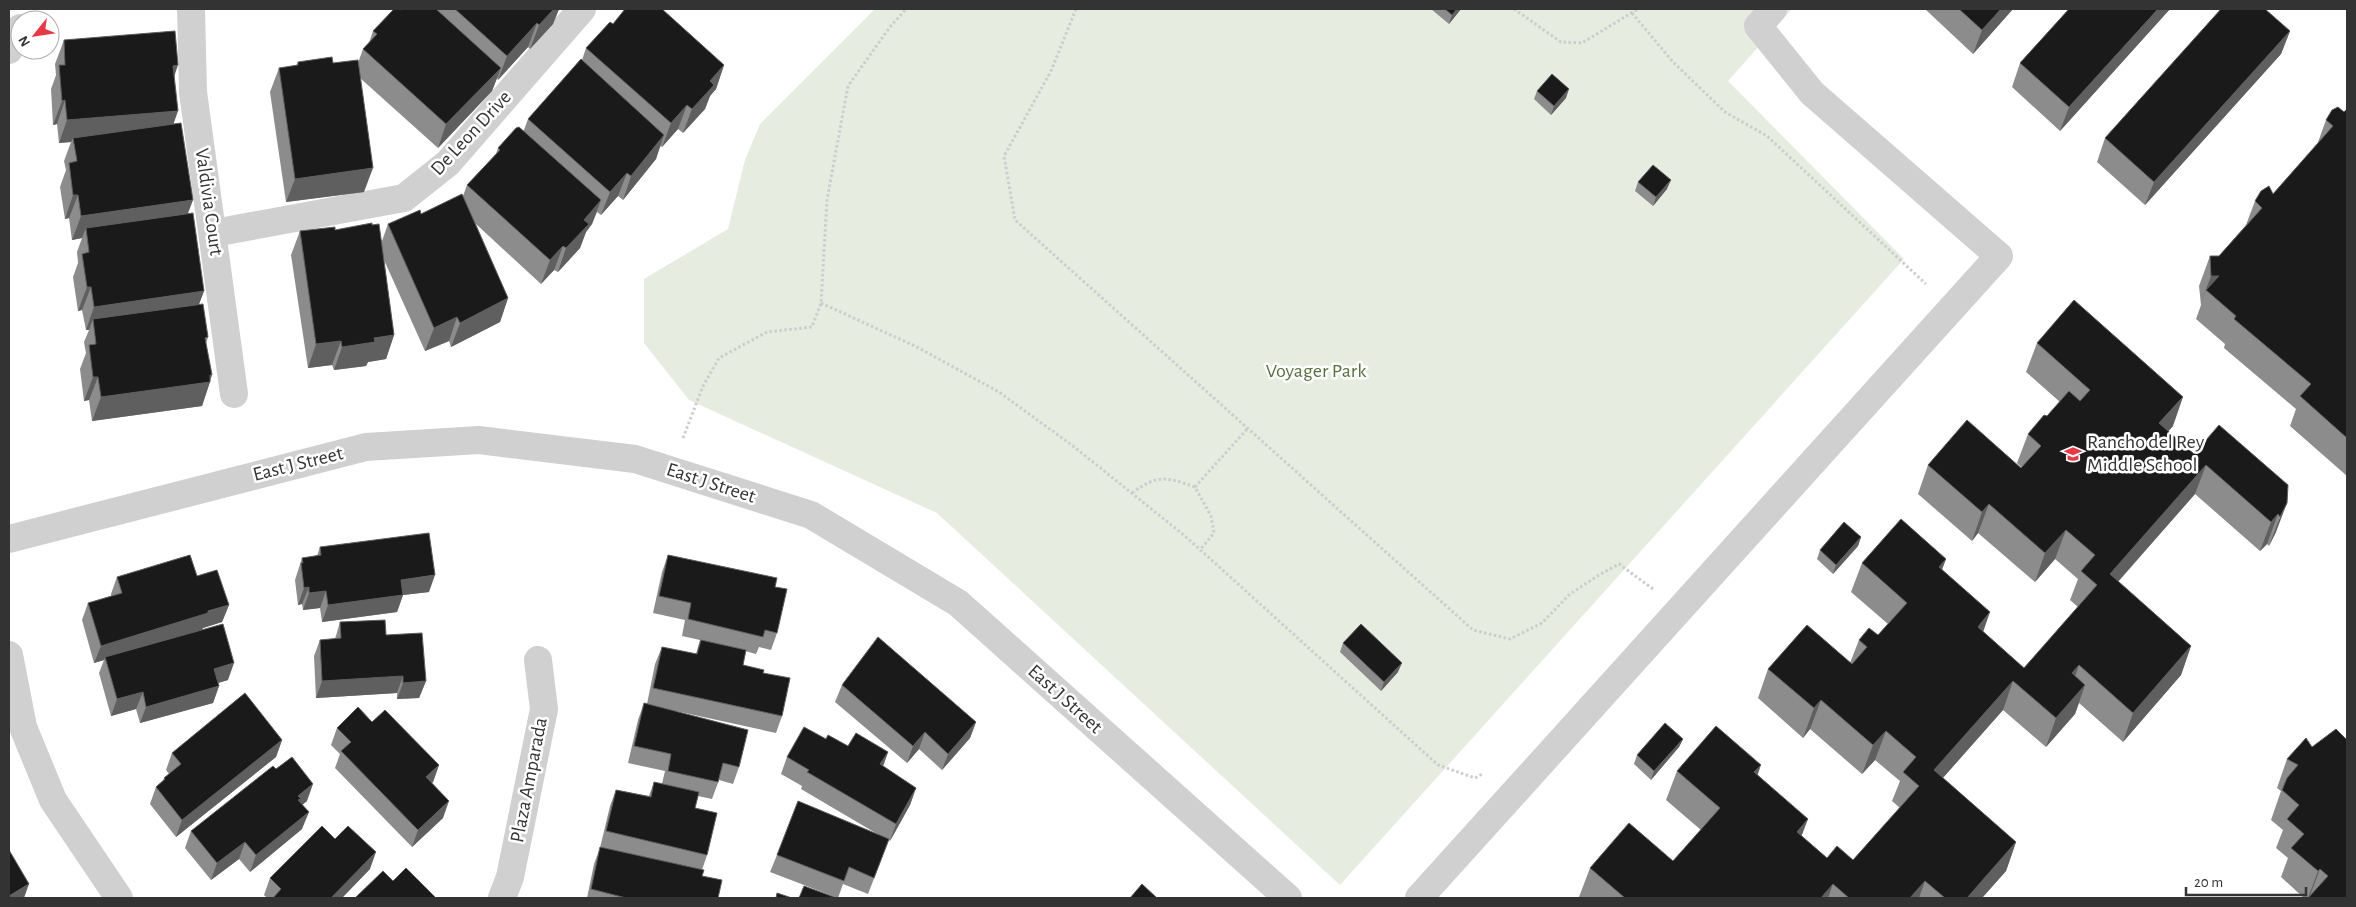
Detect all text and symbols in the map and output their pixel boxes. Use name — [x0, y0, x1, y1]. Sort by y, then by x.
north arrow — [10, 10, 60, 60]
text: N — [16, 33, 33, 49]
street label: De Leon Drive — [427, 87, 515, 179]
street label: Valdivia Court — [192, 147, 227, 258]
park label: Voyager Park — [1266, 361, 1366, 381]
place label: Rancho del Rey Middle School — [2087, 432, 2205, 475]
street label: East J Street — [251, 443, 346, 485]
school or university icon: Rancho del Rey Middle School — [2063, 444, 2083, 464]
street label: East J Street — [664, 459, 758, 507]
street label: East J Street — [1024, 661, 1106, 738]
street label: Plaza Amparada — [507, 716, 551, 844]
scale bar — [2186, 864, 2306, 896]
text: 20 m — [2194, 875, 2223, 890]

